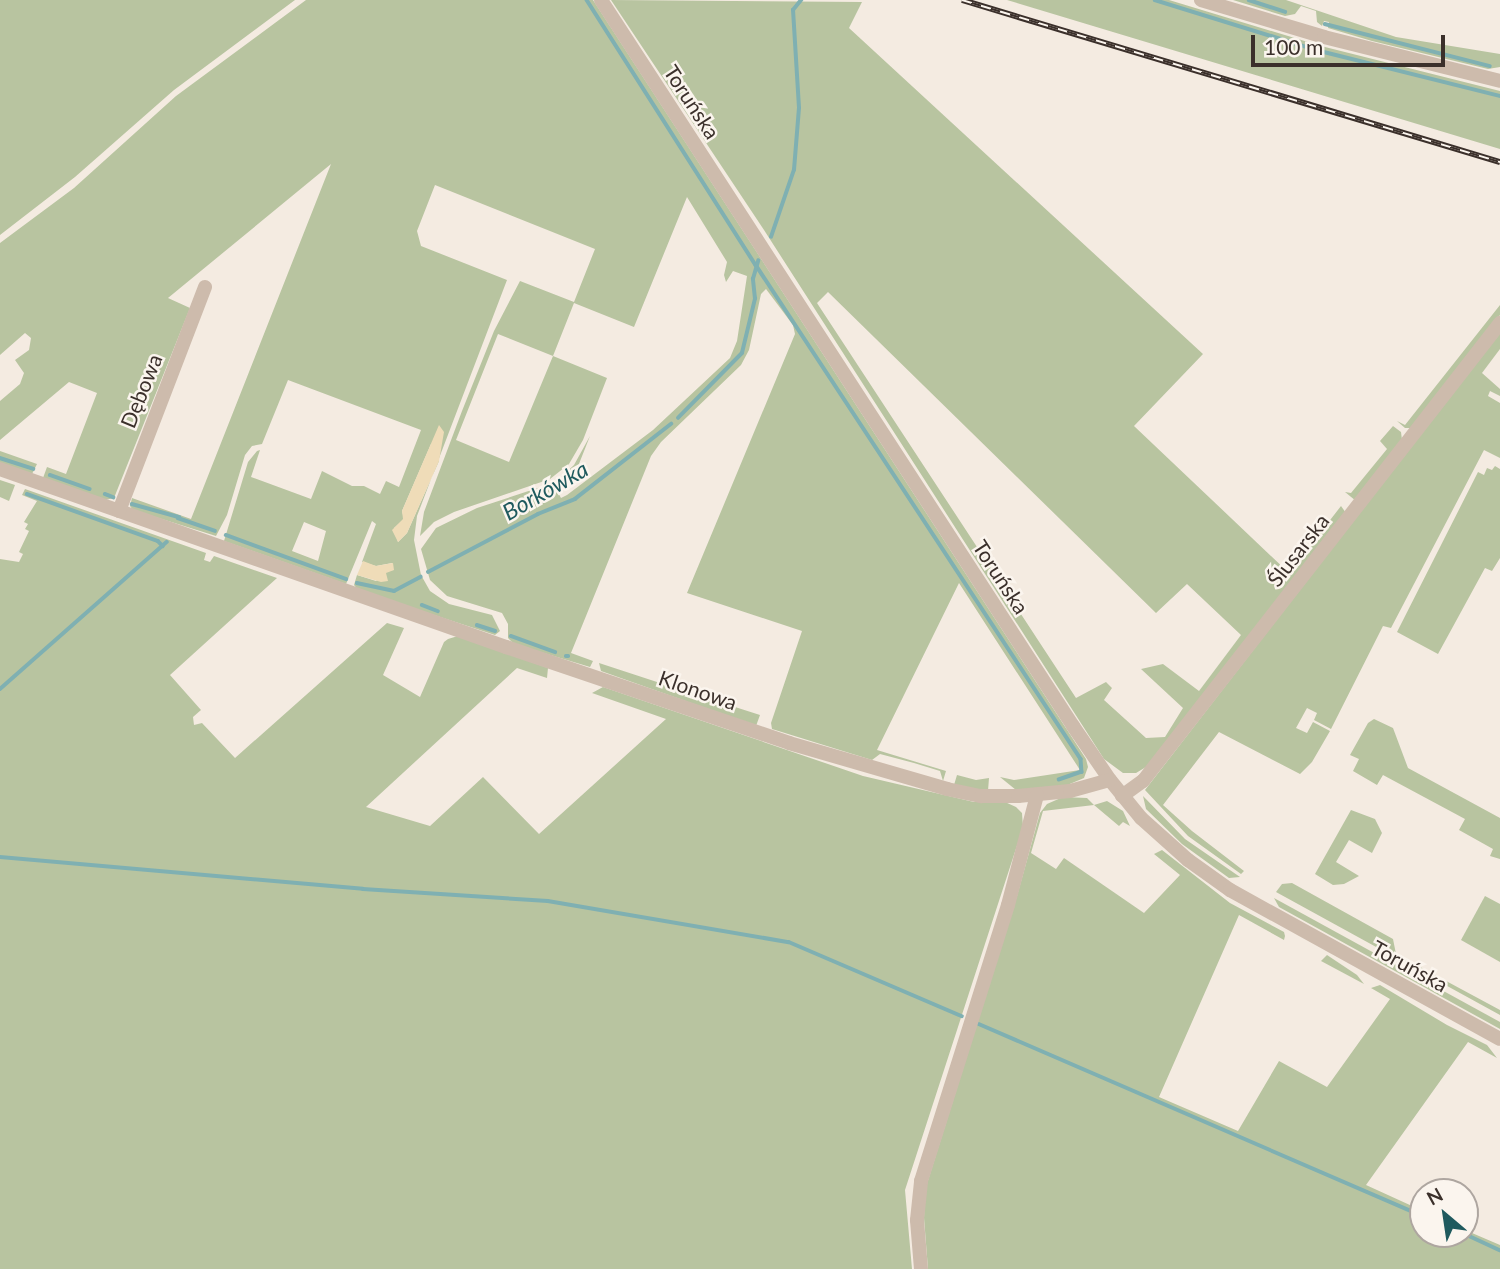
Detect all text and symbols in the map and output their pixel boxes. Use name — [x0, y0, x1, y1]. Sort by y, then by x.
scale bar — [1255, 21, 1449, 65]
text: 100 m — [1264, 34, 1323, 59]
street label: Toruńska — [659, 60, 725, 144]
street label: Dębowa — [115, 350, 167, 432]
water label: Borkówka — [497, 454, 593, 526]
street label: Ślusarska — [1262, 509, 1334, 591]
street label: Toruńska — [968, 535, 1034, 619]
street label: Klonowa — [656, 665, 740, 715]
street label: Toruńska — [1368, 935, 1452, 997]
north arrow — [1409, 1178, 1479, 1248]
text: N — [1423, 1182, 1447, 1210]

